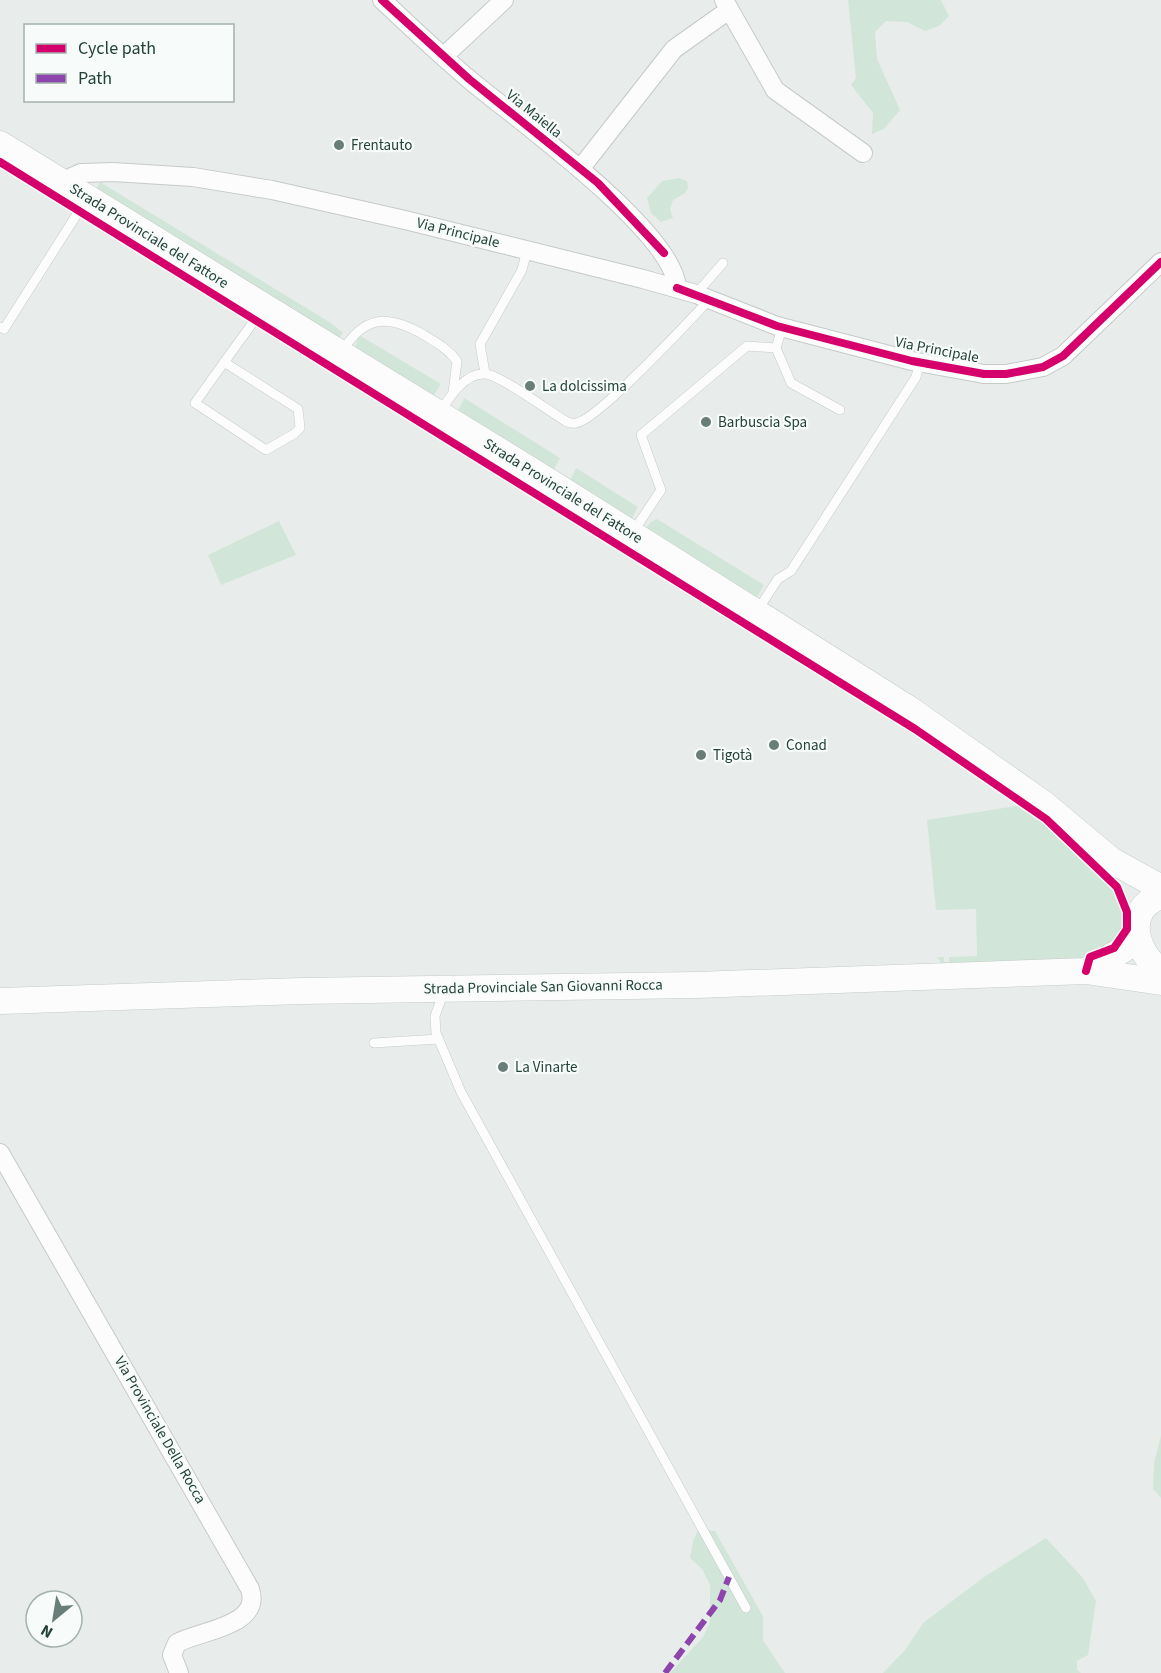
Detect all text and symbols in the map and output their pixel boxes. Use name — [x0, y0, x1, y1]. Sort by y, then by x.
legend — [24, 24, 234, 102]
text: Cycle path — [78, 36, 156, 61]
text: Path — [78, 66, 112, 91]
street label: Via Maiella — [501, 85, 567, 143]
place label: Frentauto — [351, 135, 412, 156]
marker: Frentauto — [332, 138, 346, 152]
street label: Strada Provinciale del Fattore — [65, 178, 233, 294]
street label: Via Principale — [414, 213, 502, 253]
street label: Via Principale — [893, 332, 981, 368]
place label: La dolcissima — [542, 376, 627, 397]
marker: La dolcissima — [523, 379, 537, 393]
place label: Barbuscia Spa — [718, 412, 807, 433]
marker: Barbuscia Spa — [699, 415, 713, 429]
street label: Strada Provinciale del Fattore — [479, 433, 647, 549]
place label: Conad — [786, 735, 827, 756]
marker: Conad — [767, 738, 781, 752]
place label: Tigotà — [713, 745, 752, 766]
marker: Tigotà — [694, 748, 708, 762]
street label: Strada Provinciale San Giovanni Rocca — [423, 974, 663, 1000]
place label: La Vinarte — [515, 1057, 578, 1078]
marker: La Vinarte — [496, 1060, 510, 1074]
street label: Via Provinciale Della Rocca — [109, 1352, 211, 1508]
north arrow — [24, 1589, 84, 1649]
text: N — [37, 1619, 57, 1643]

